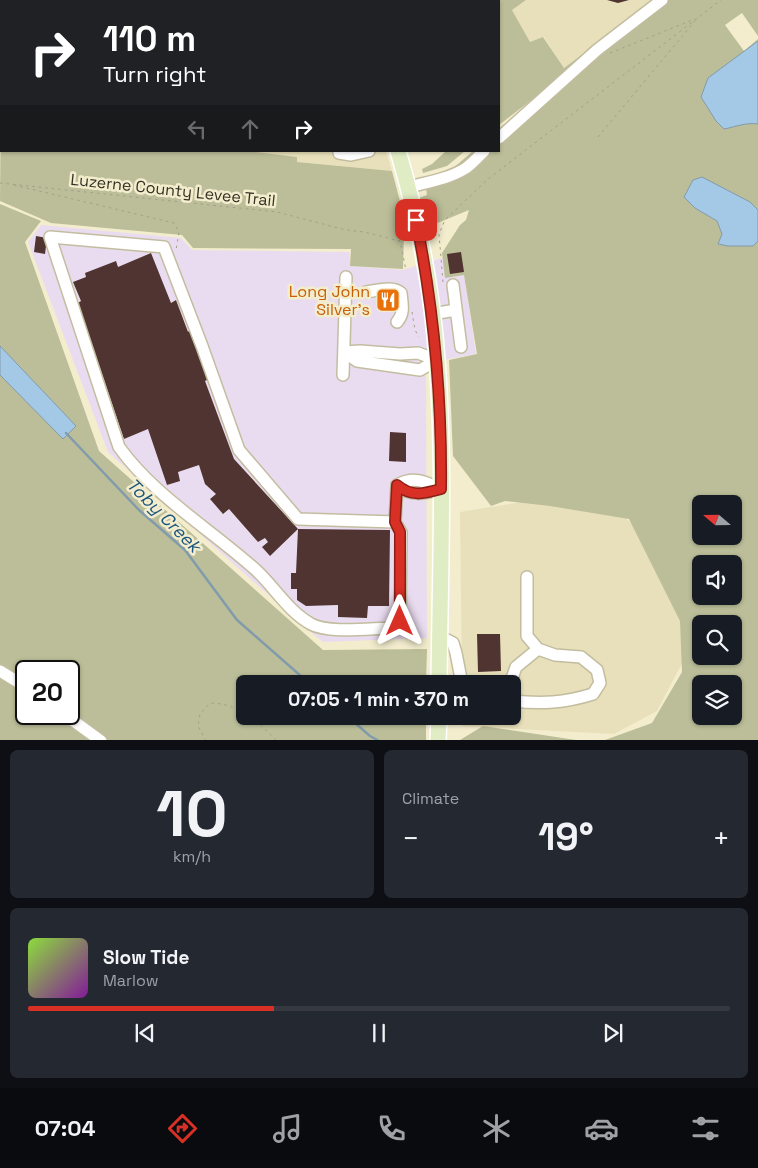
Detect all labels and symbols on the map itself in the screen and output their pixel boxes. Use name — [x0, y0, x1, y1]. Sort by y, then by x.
street label: Luzerne County Levee Trail — [69, 169, 277, 211]
pin — [395, 199, 437, 241]
place label: Long John Silver's — [289, 281, 370, 320]
restaurant icon: Long John Silver's — [375, 287, 401, 313]
water label: Toby Creek — [122, 473, 208, 559]
north arrow — [692, 495, 742, 545]
position arrow — [373, 594, 425, 646]
speed limit sign: 20 — [15, 660, 80, 725]

